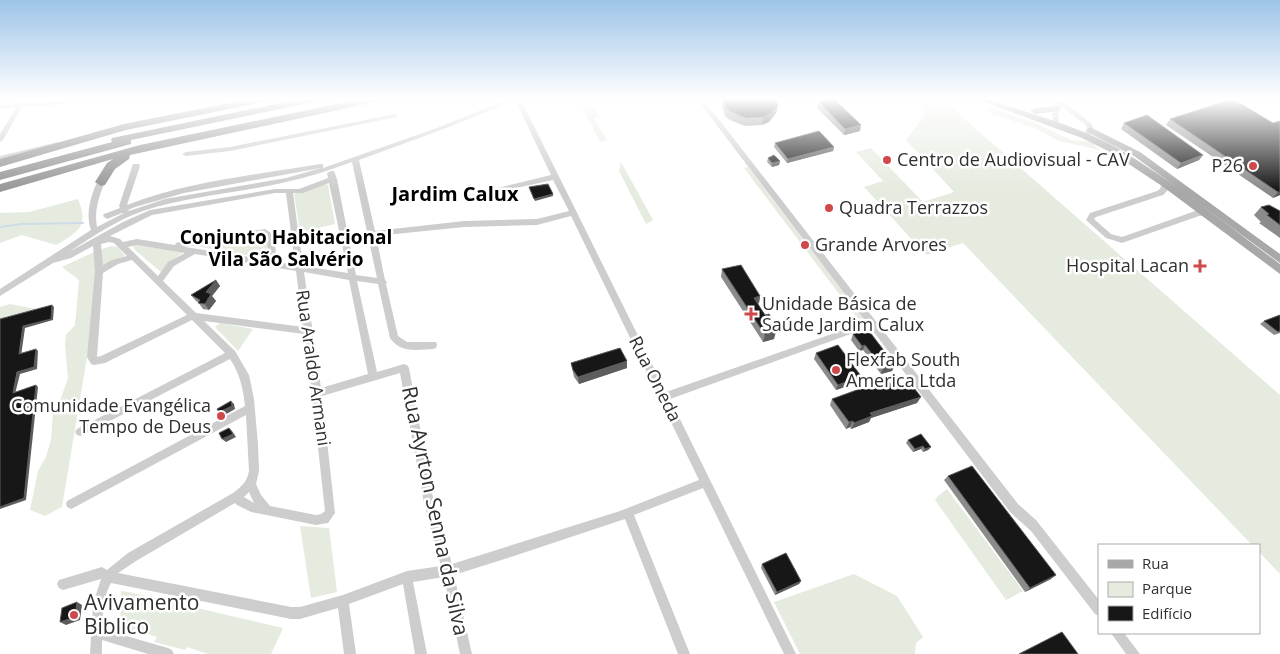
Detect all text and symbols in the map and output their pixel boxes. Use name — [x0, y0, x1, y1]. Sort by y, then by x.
place label: Centro de Audiovisual - CAV — [897, 147, 1130, 171]
place label: P26 — [1212, 153, 1243, 177]
marker: Centro de Audiovisual - CAV — [881, 154, 893, 166]
marker: P26 — [1247, 160, 1259, 172]
district label: Jardim Calux — [389, 180, 519, 207]
place label: Quadra Terrazzos — [839, 195, 988, 219]
marker: Quadra Terrazzos — [823, 202, 835, 214]
district label: Conjunto Habitacional Vila São Salvério — [180, 224, 392, 272]
place label: Grande Arvores — [815, 232, 947, 256]
marker: Grande Arvores — [799, 239, 811, 251]
place label: Hospital Lacan — [1066, 253, 1189, 277]
marker: Hospital Lacan — [1193, 259, 1207, 273]
street label: Rua Araldo Armani — [291, 288, 337, 448]
place label: Unidade Básica de Saúde Jardim Calux — [762, 291, 925, 336]
marker: Unidade Básica de Saúde Jardim Calux — [744, 307, 758, 321]
street label: Rua Oneda — [624, 332, 688, 425]
place label: Flexfab South America Ltda — [846, 347, 960, 392]
marker: Flexfab South America Ltda — [830, 364, 842, 376]
street label: Rua Ayrton Senna da Silva — [396, 384, 476, 638]
place label: Comunidade Evangélica Tempo de Deus — [11, 393, 211, 438]
marker: Comunidade Evangélica Tempo de Deus — [215, 410, 227, 422]
legend — [1098, 544, 1260, 634]
text: Rua — [1142, 553, 1169, 573]
text: Parque — [1142, 578, 1192, 598]
place label: Avivamento Biblico — [84, 588, 199, 640]
text: Edifício — [1142, 603, 1192, 623]
marker: Avivamento Biblico — [68, 609, 80, 621]

